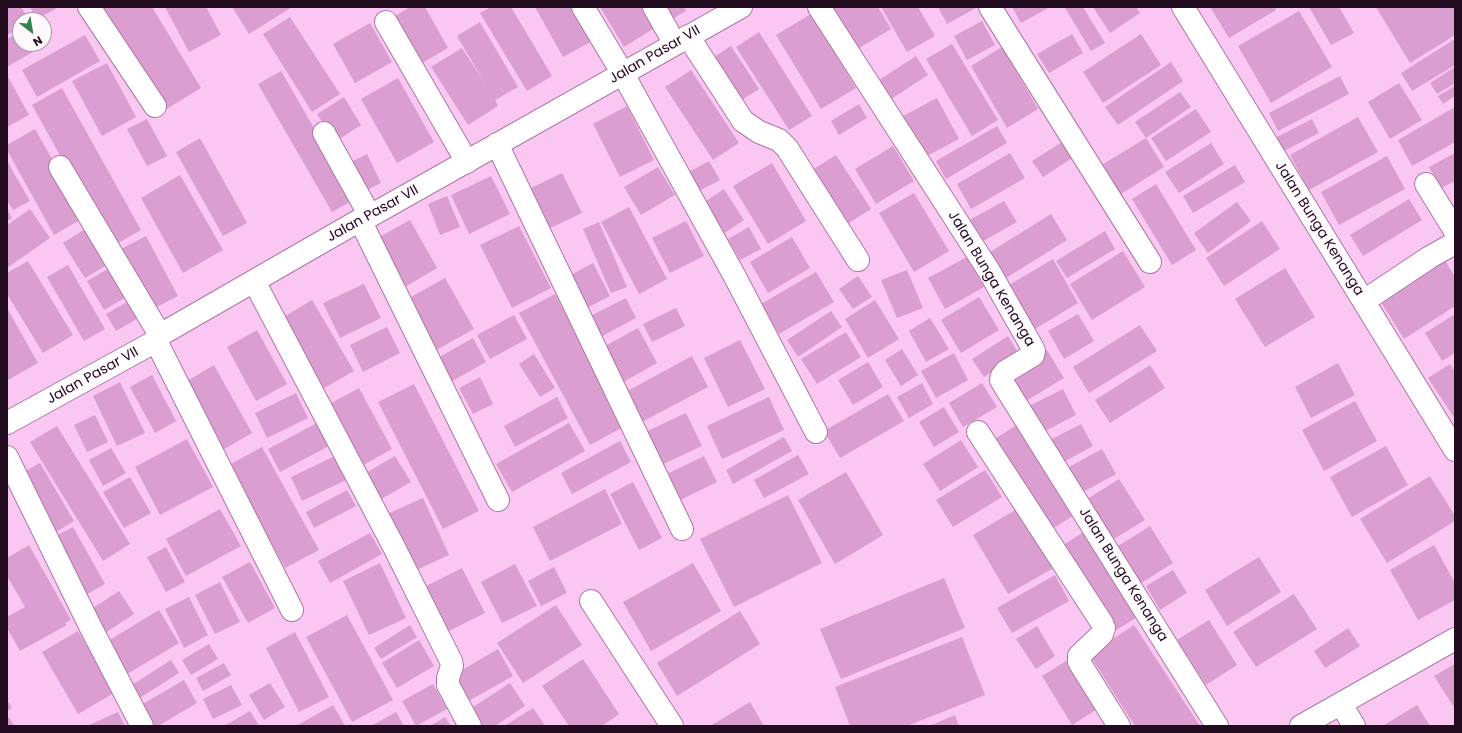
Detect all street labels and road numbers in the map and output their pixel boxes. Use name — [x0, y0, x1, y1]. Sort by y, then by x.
street label: Jalan Pasar VII — [607, 22, 703, 88]
street label: Jalan Bunga Kenanga — [1271, 159, 1367, 299]
street label: Jalan Pasar VII — [324, 182, 422, 246]
street label: Jalan Bunga Kenanga — [944, 208, 1038, 350]
street label: Jalan Pasar VII — [44, 344, 142, 408]
street label: Jalan Bunga Kenanga — [1075, 505, 1171, 645]

